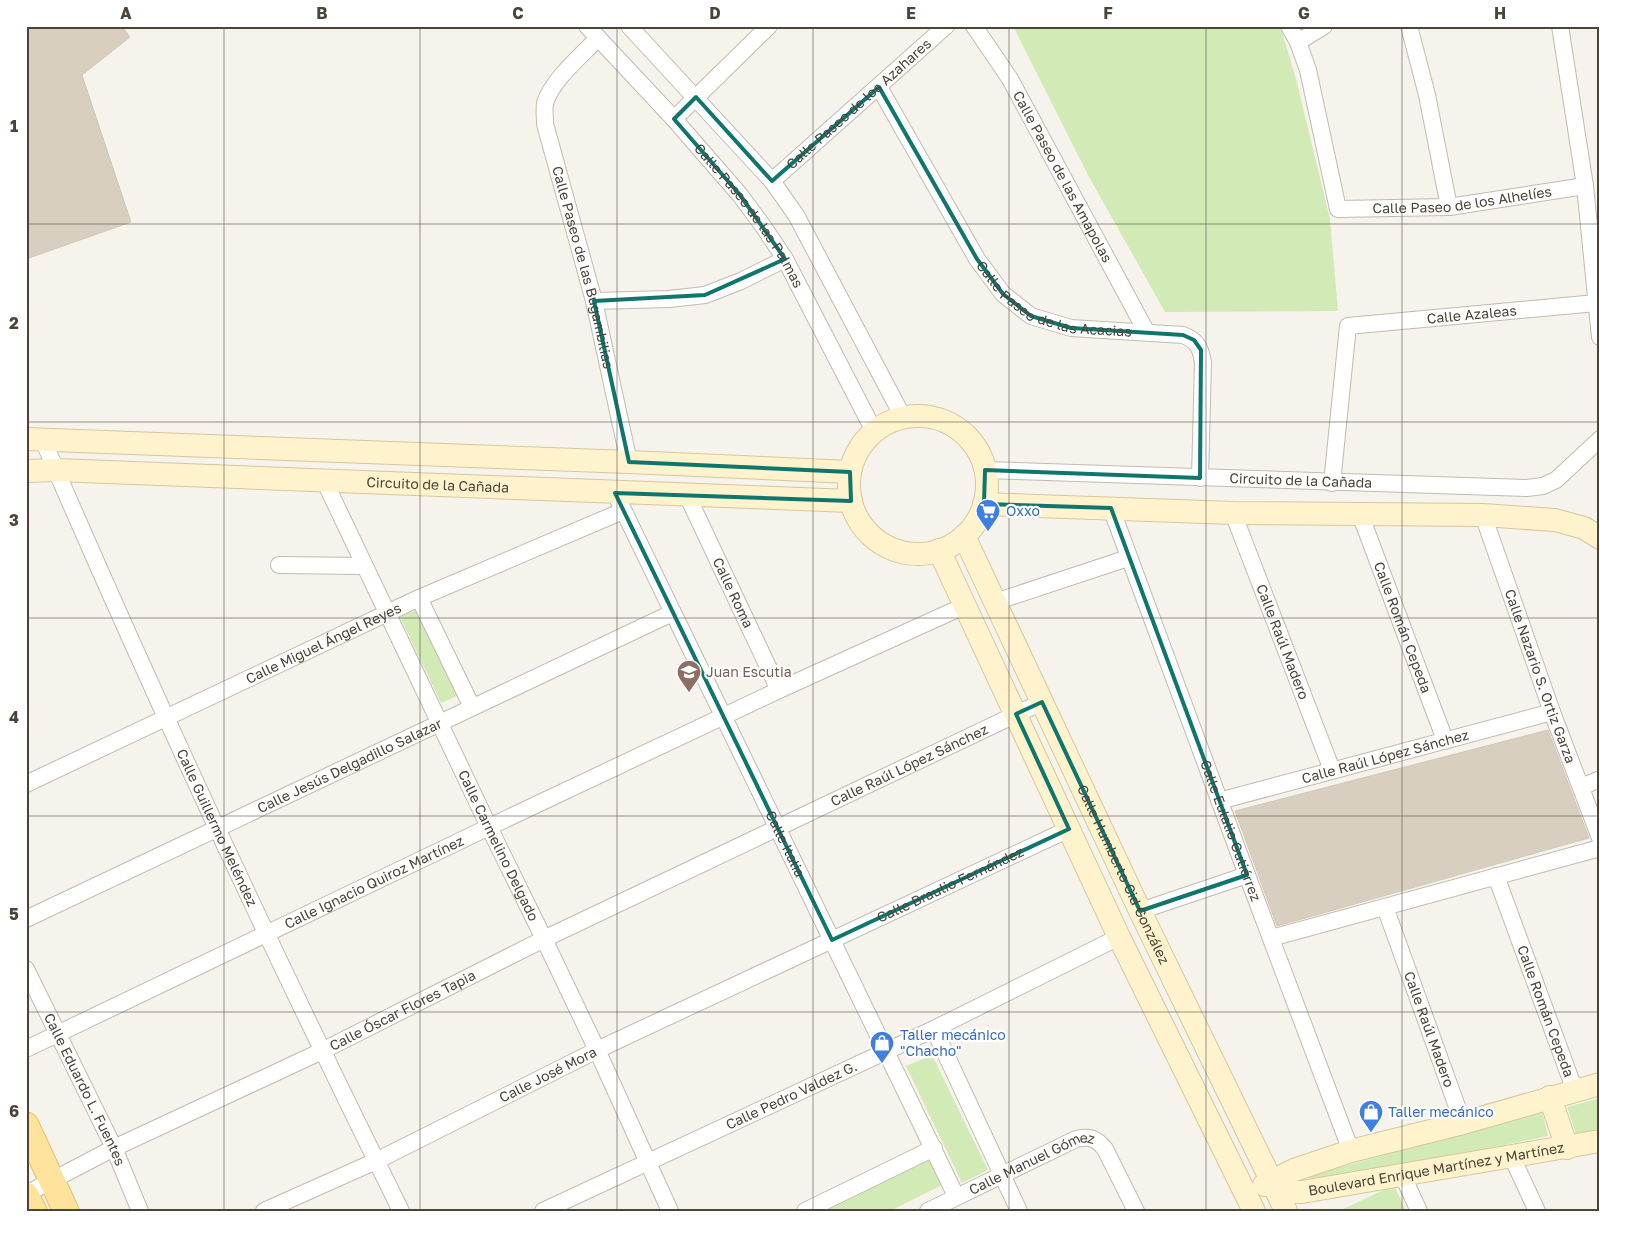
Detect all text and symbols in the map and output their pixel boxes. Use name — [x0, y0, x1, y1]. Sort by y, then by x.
text: A — [120, 3, 132, 23]
text: B — [316, 3, 328, 23]
text: C — [512, 3, 524, 23]
text: D — [709, 3, 721, 23]
text: E — [906, 3, 916, 23]
text: F — [1103, 3, 1113, 23]
text: G — [1298, 3, 1310, 23]
text: H — [1494, 3, 1506, 23]
street label: Calle Paseo de los Azahares — [782, 35, 934, 172]
street label: Calle Paseo de las Amapolas — [1010, 88, 1116, 265]
text: 1 — [10, 116, 18, 136]
street label: Calle Paseo de las Palmas — [691, 140, 807, 290]
street label: Calle Paseo de las Bugambilias — [549, 164, 617, 370]
street label: Calle Paseo de los Alhelíes — [1372, 182, 1553, 216]
street label: Calle Paseo de las Acacias — [973, 257, 1132, 340]
street label: Calle Azaleas — [1426, 301, 1517, 327]
text: 2 — [9, 313, 19, 333]
street label: Circuito de la Cañada — [1229, 469, 1372, 491]
street label: Circuito de la Cañada — [366, 473, 509, 496]
supermarket icon: Oxxo — [975, 498, 1001, 532]
place label: Oxxo — [1006, 502, 1040, 519]
text: 3 — [9, 510, 19, 530]
street label: Calle Roma — [710, 554, 757, 630]
street label: Calle Román Cepeda — [1371, 559, 1436, 695]
street label: Calle Raúl Madero — [1253, 582, 1313, 702]
street label: Calle Nazario S. Ortiz Garza — [1502, 587, 1580, 765]
street label: Calle Miguel Ángel Reyes — [243, 599, 404, 687]
school or university icon: Juan Escutia — [676, 659, 702, 693]
place label: Juan Escutia — [706, 663, 792, 680]
text: 4 — [9, 707, 19, 727]
street label: Calle Jesús Delgadillo Salazar — [254, 714, 445, 816]
street label: Calle Raúl López Sánchez — [828, 720, 991, 809]
street label: Calle Raúl López Sánchez — [1300, 726, 1470, 787]
street label: Calle Guillermo Meléndez — [173, 746, 261, 909]
street label: Calle Eulalio Gutiérrez — [1197, 757, 1265, 903]
street label: Calle Carmelino Delgado — [455, 767, 543, 924]
street label: Calle Humberto Cid González — [1074, 782, 1173, 967]
street label: Calle Italia — [762, 808, 809, 880]
street label: Calle Ignacio Quiroz Martínez — [281, 831, 466, 932]
street label: Calle Braulio Fernández — [874, 843, 1026, 926]
text: 5 — [9, 904, 19, 924]
street label: Calle Román Cepeda — [1514, 943, 1578, 1079]
street label: Calle Óscar Flores Tapia — [326, 966, 478, 1054]
street label: Calle Raúl Madero — [1401, 969, 1458, 1089]
street label: Calle Eduardo L. Fuentes — [41, 1010, 129, 1168]
place label: Taller mecánico "Chacho" — [900, 1026, 1006, 1059]
shop icon: Taller mecánico "Chacho" — [869, 1030, 895, 1064]
street label: Calle José Mora — [496, 1043, 599, 1106]
street label: Calle Pedro Valdez G. — [723, 1057, 860, 1133]
shop icon: Taller mecánico — [1358, 1099, 1384, 1133]
text: 6 — [9, 1101, 19, 1121]
place label: Taller mecánico — [1388, 1103, 1494, 1120]
street label: Calle Manuel Gómez — [966, 1129, 1097, 1198]
street label: Boulevard Enrique Martínez y Martínez — [1307, 1138, 1565, 1199]

